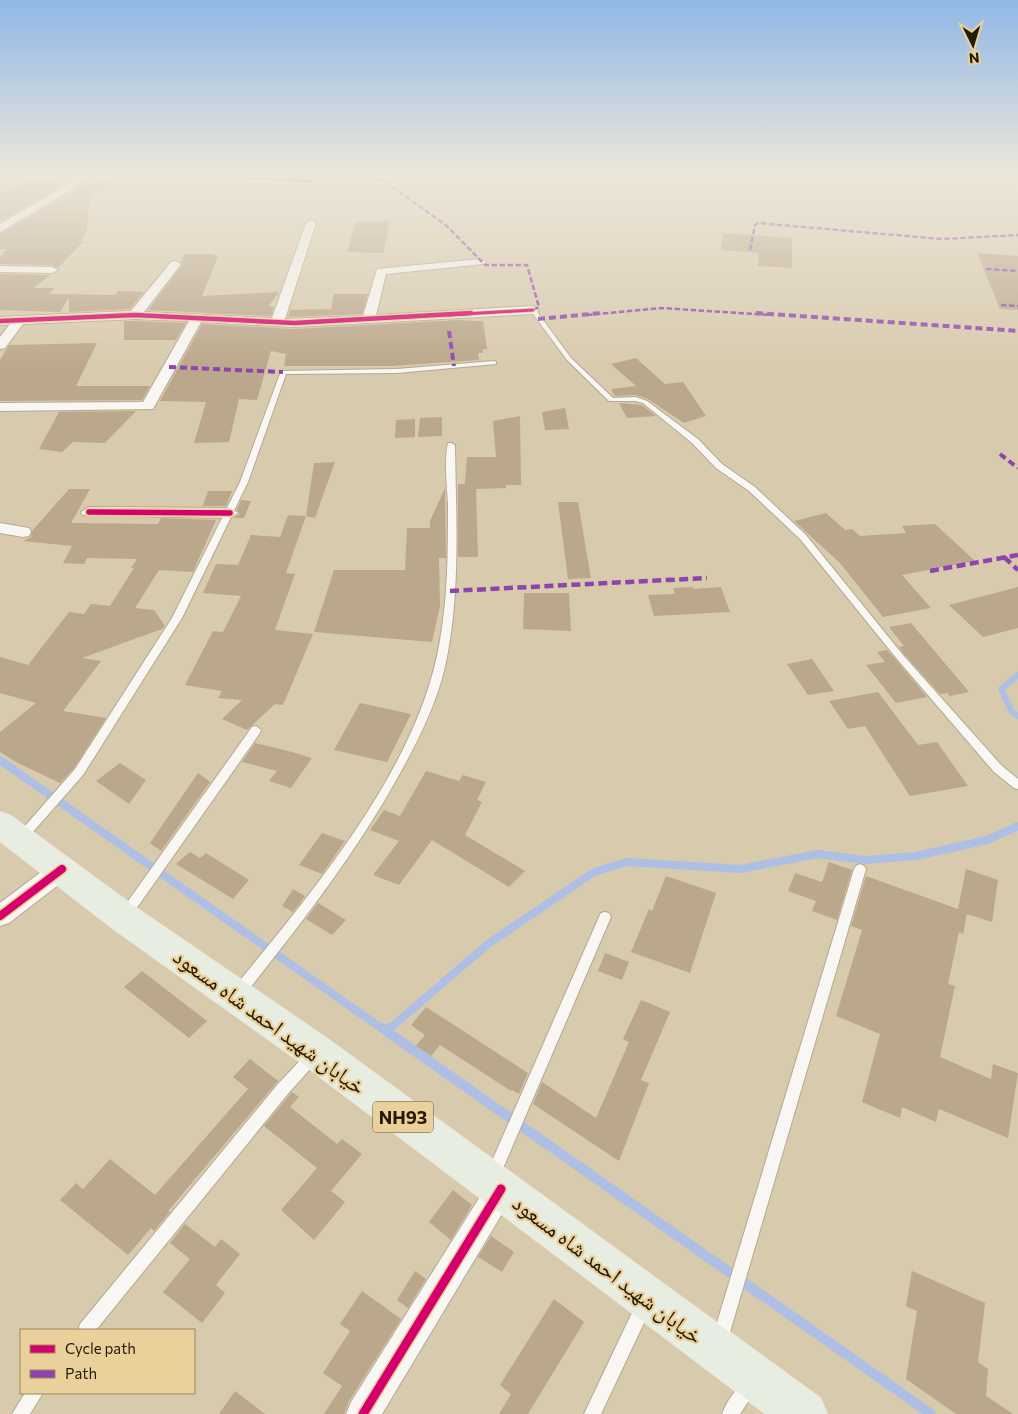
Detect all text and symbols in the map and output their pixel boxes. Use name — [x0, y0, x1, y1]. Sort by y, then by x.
north arrow — [948, 20, 998, 70]
text: N — [968, 50, 980, 67]
street label: خیابان شهید احمد شاه مسعود — [168, 942, 371, 1101]
road number: NH93 — [373, 1102, 433, 1132]
street label: خیابان شهید احمد شاه مسعود — [507, 1189, 708, 1350]
legend — [20, 1329, 195, 1394]
text: Cycle path — [65, 1339, 136, 1357]
text: Path — [65, 1364, 97, 1382]

